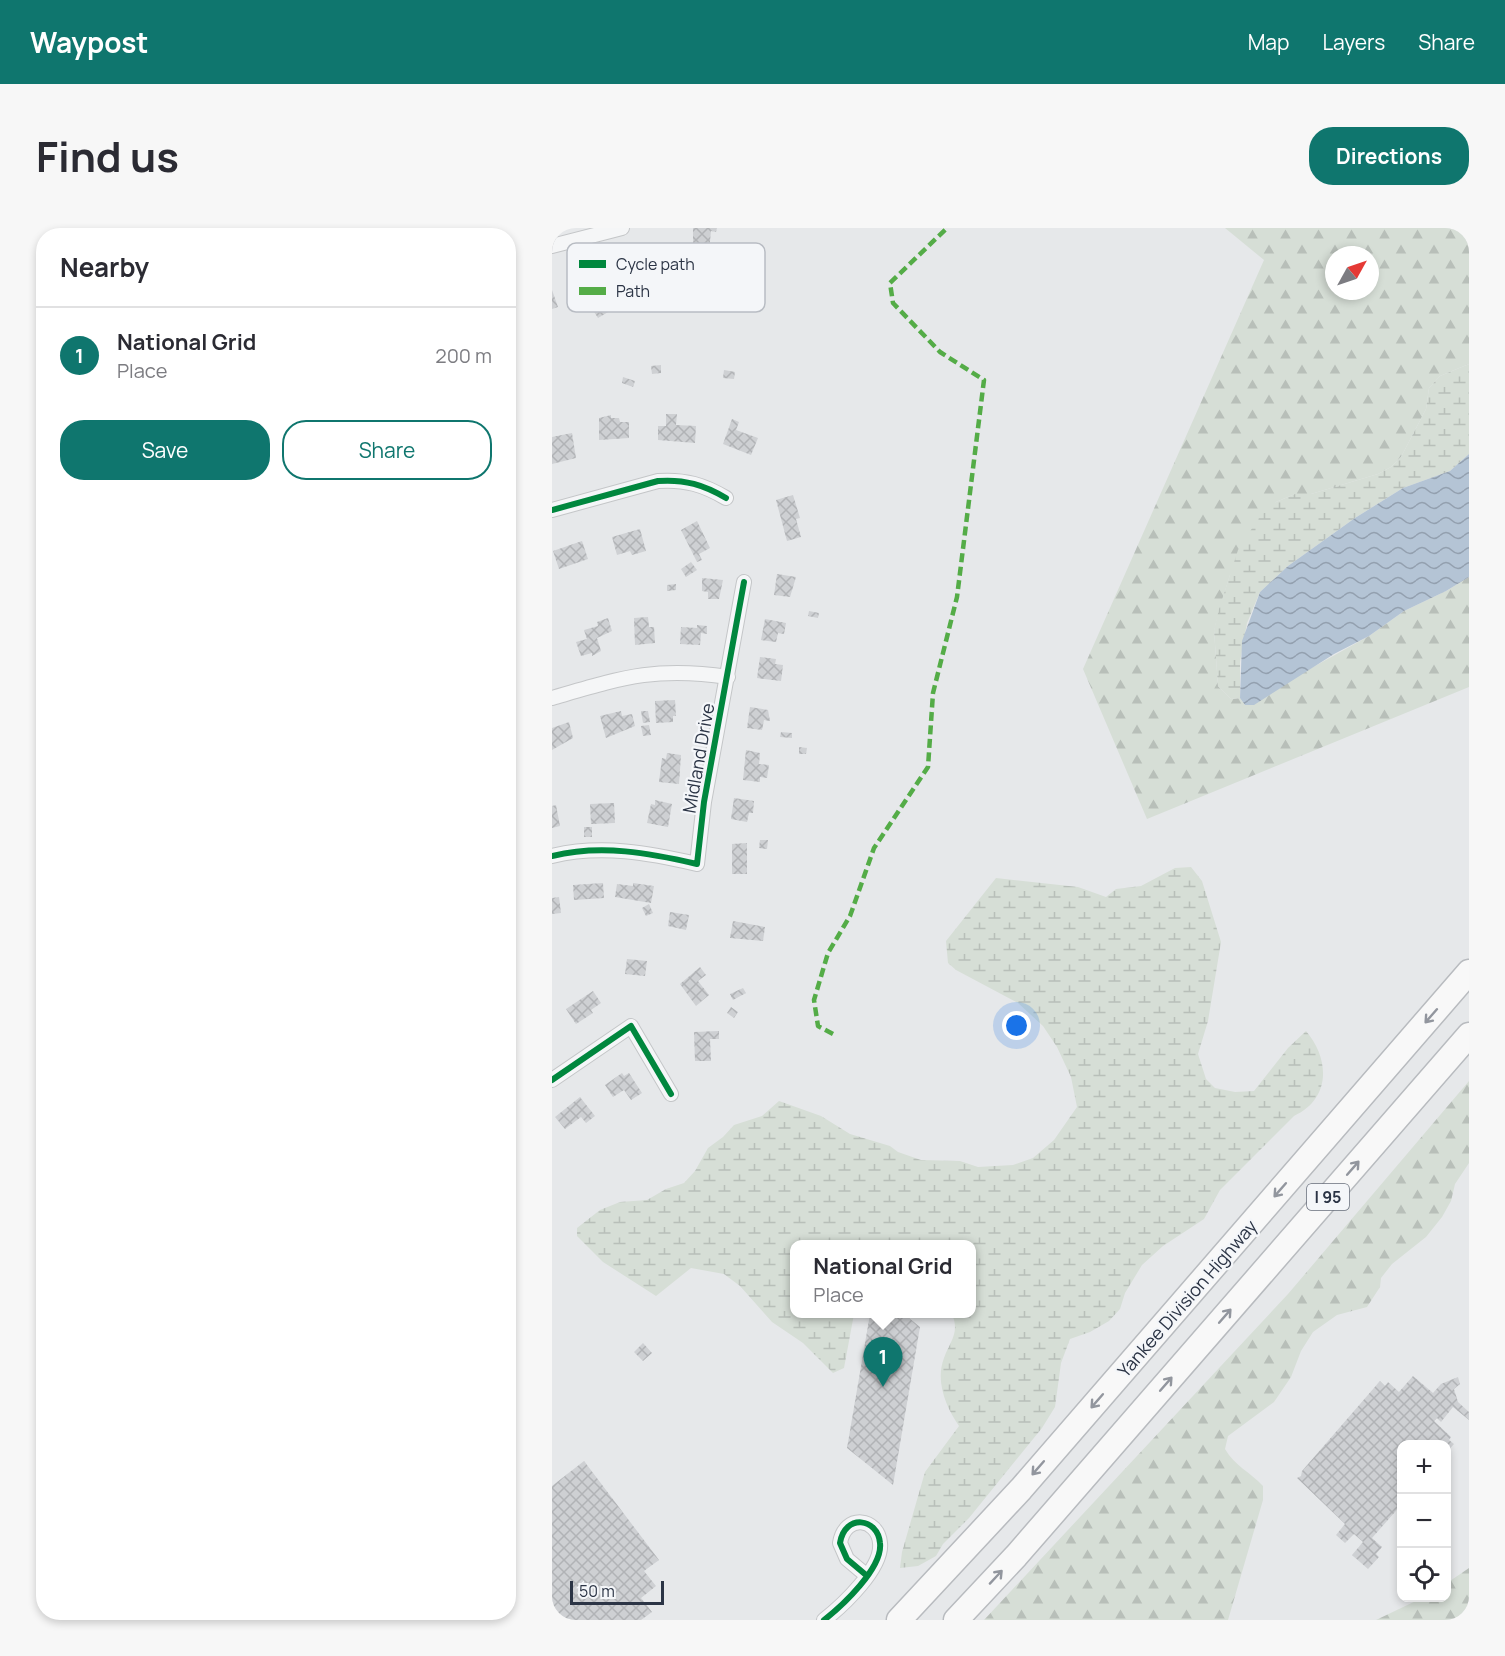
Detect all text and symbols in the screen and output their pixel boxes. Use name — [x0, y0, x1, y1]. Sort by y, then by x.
text: Waypost — [30, 23, 149, 61]
text: Map — [1248, 28, 1289, 56]
text: Layers — [1322, 28, 1385, 56]
text: Share — [1418, 28, 1475, 56]
text: Find us — [36, 127, 179, 185]
button: Directions — [1309, 127, 1469, 185]
legend — [567, 243, 765, 312]
north arrow — [1325, 246, 1379, 300]
text: Nearby — [60, 249, 149, 285]
text: Cycle path — [616, 253, 695, 275]
text: Path — [616, 280, 650, 302]
text: National Grid — [117, 327, 256, 357]
text: 1 — [75, 342, 84, 369]
text: 200 m — [435, 342, 492, 369]
text: Place — [117, 357, 167, 384]
button: Save — [60, 420, 270, 480]
button: Share — [282, 420, 492, 480]
street label: Midland Drive — [677, 701, 719, 815]
one-way arrow — [1424, 1008, 1438, 1023]
your location — [1002, 1011, 1031, 1040]
one-way arrow — [1346, 1161, 1360, 1176]
one-way arrow — [1273, 1182, 1287, 1197]
road number: I 95 — [1307, 1184, 1349, 1210]
street label: Yankee Division Highway — [1112, 1214, 1262, 1382]
popup — [790, 1240, 976, 1318]
text: National Grid — [813, 1251, 953, 1281]
text: Place — [813, 1281, 864, 1308]
one-way arrow — [1218, 1309, 1232, 1324]
pin: 1 — [864, 1338, 902, 1387]
one-way arrow — [1159, 1376, 1173, 1392]
one-way arrow — [1090, 1393, 1104, 1408]
map controls — [1397, 1440, 1451, 1602]
button: + — [1397, 1440, 1451, 1494]
one-way arrow — [1032, 1460, 1046, 1476]
button: − — [1397, 1494, 1451, 1548]
button: locate — [1397, 1548, 1451, 1602]
one-way arrow — [989, 1570, 1003, 1585]
scale bar — [570, 1578, 664, 1606]
text: 50 m — [579, 1580, 615, 1602]

